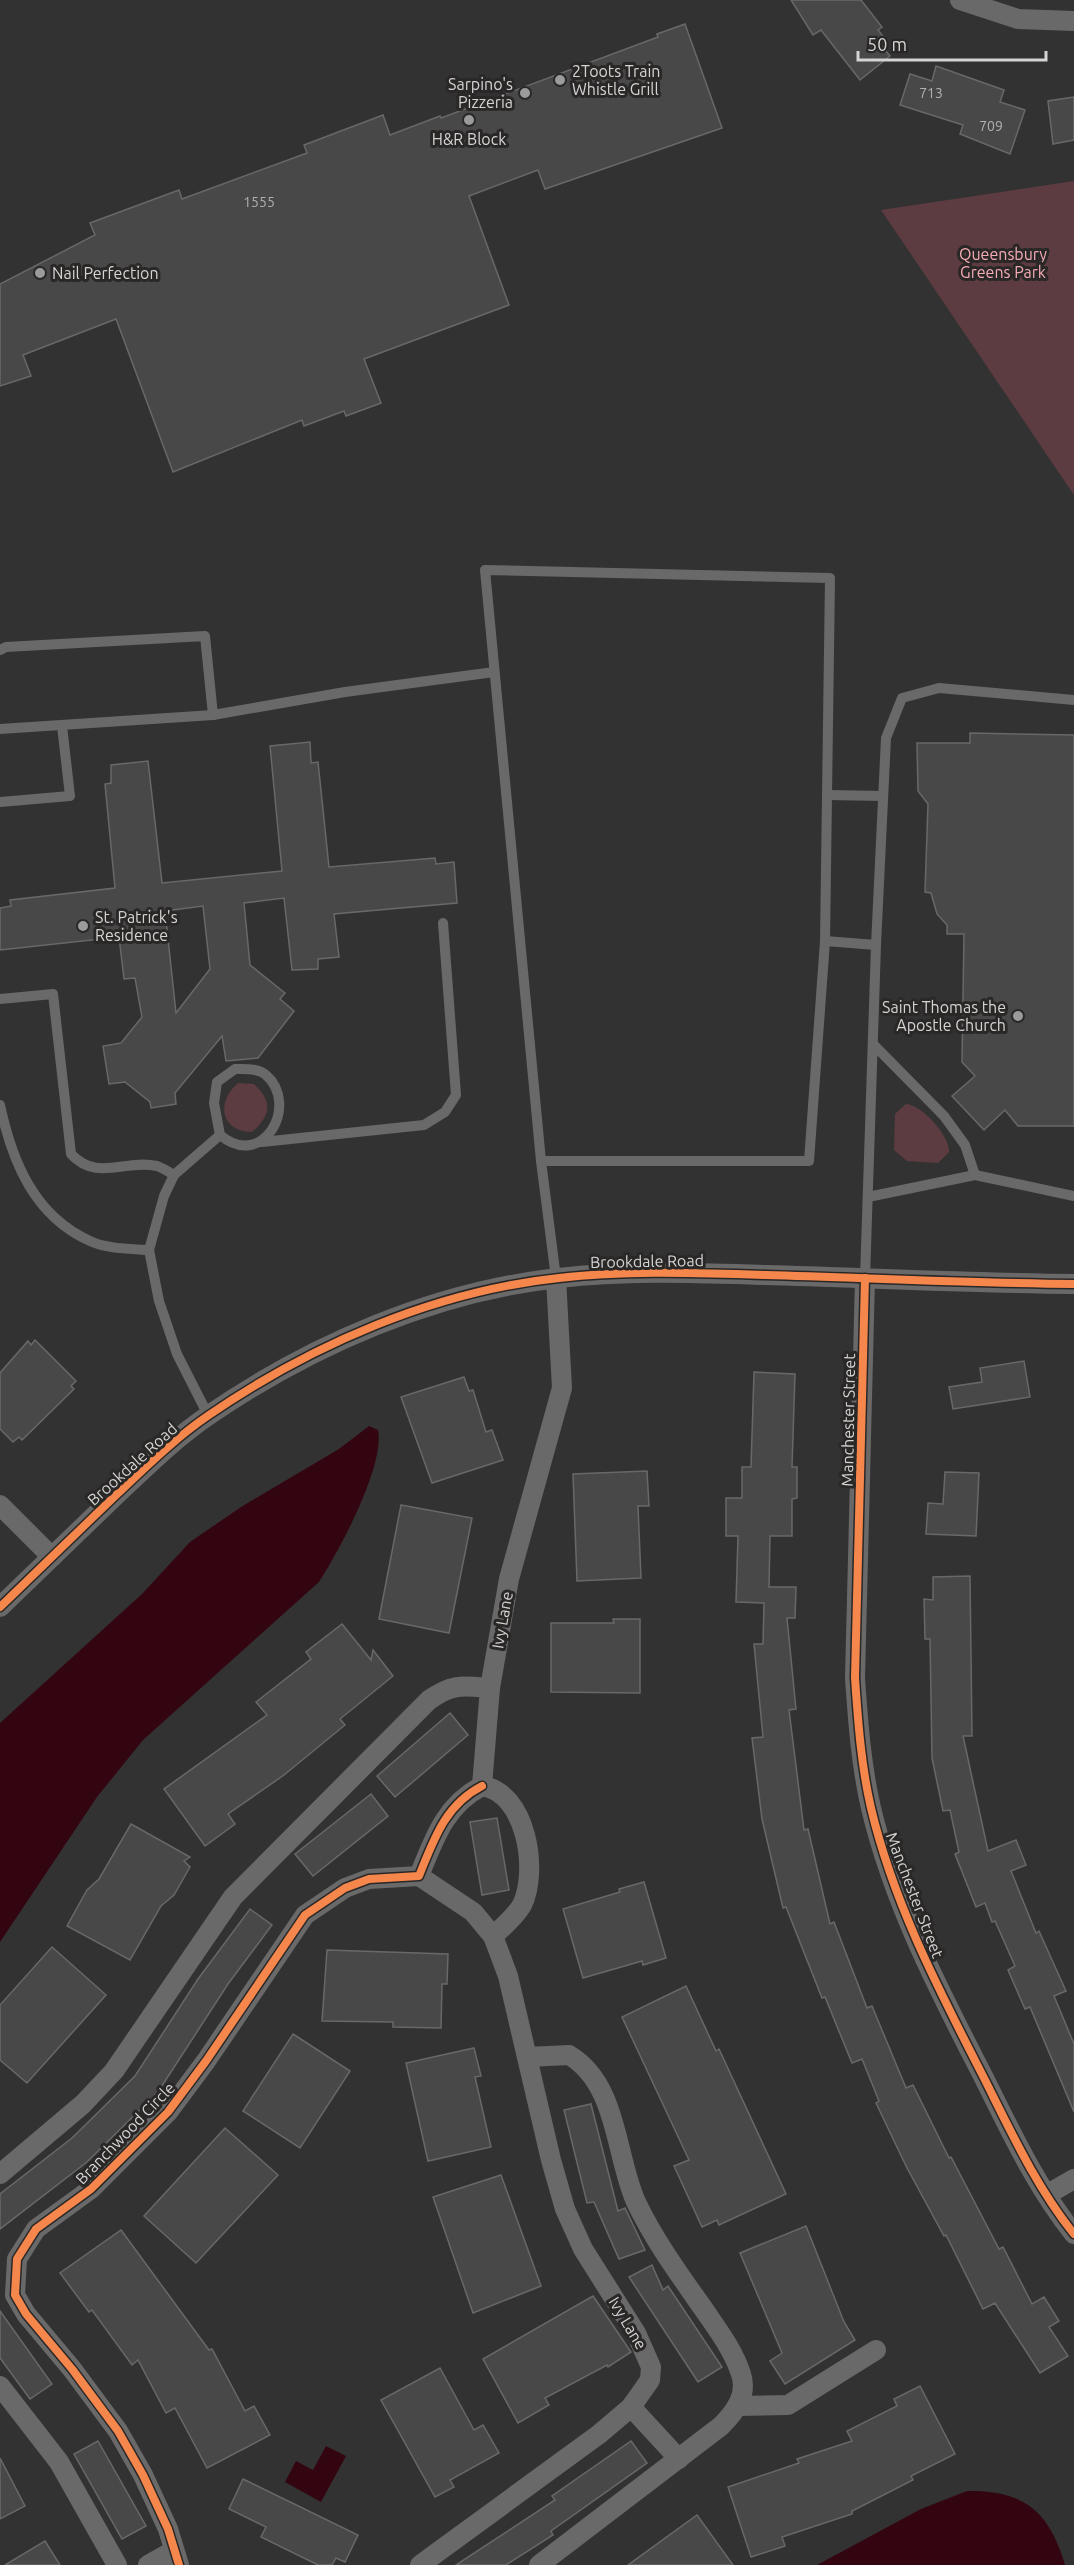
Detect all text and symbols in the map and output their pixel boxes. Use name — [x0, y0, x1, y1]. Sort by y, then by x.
scale bar — [858, 24, 1046, 62]
text: 50 m — [867, 34, 907, 54]
place label: 2Toots Train Whistle Grill — [572, 62, 660, 98]
marker: 2Toots Train Whistle Grill — [553, 73, 567, 87]
place label: Sarpino's Pizzeria — [448, 75, 513, 111]
house number: 713 — [919, 85, 943, 101]
marker: Sarpino's Pizzeria — [518, 86, 532, 100]
marker: H&R Block — [462, 113, 476, 127]
house number: 709 — [979, 118, 1003, 134]
place label: H&R Block — [432, 130, 506, 148]
house number: 1555 — [243, 194, 275, 210]
park label: Queensbury Greens Park — [959, 245, 1047, 281]
place label: Nail Perfection — [52, 264, 159, 282]
marker: Nail Perfection — [33, 266, 47, 280]
place label: St. Patrick's Residence — [95, 908, 178, 944]
marker: St. Patrick's Residence — [76, 919, 90, 933]
place label: Saint Thomas the Apostle Church — [882, 998, 1006, 1034]
marker: Saint Thomas the Apostle Church — [1011, 1009, 1025, 1023]
street label: Brookdale Road — [590, 1251, 704, 1271]
street label: Manchester Street — [838, 1353, 858, 1487]
street label: Brookdale Road — [84, 1419, 180, 1509]
street label: Ivy Lane — [488, 1590, 516, 1650]
street label: Manchester Street — [883, 1830, 948, 1961]
street label: Branchwood Circle — [72, 2078, 178, 2188]
street label: Ivy Lane — [605, 2294, 651, 2352]

